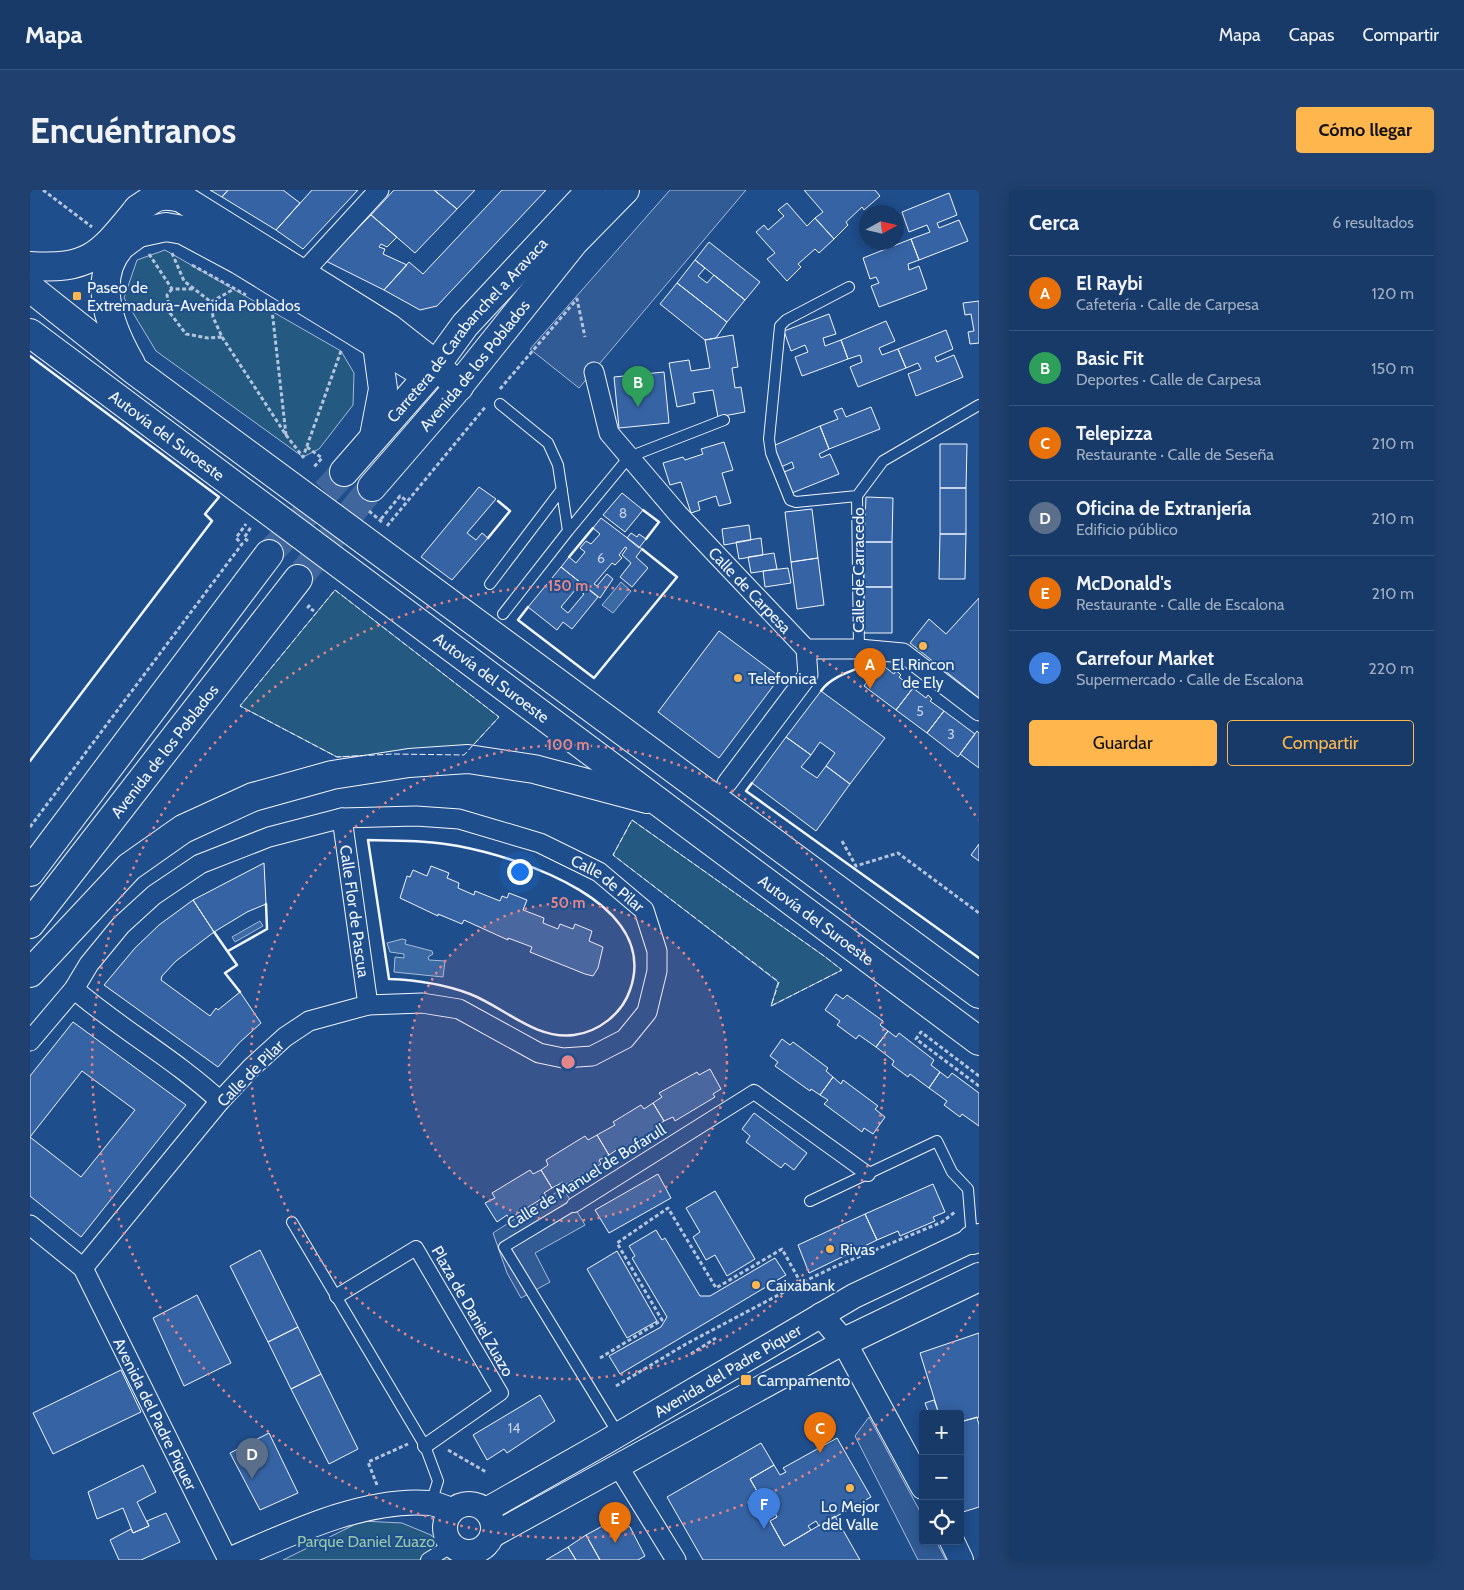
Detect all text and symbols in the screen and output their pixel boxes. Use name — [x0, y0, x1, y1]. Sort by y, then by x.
text: Mapa — [25, 20, 82, 49]
text: Mapa — [1219, 24, 1261, 46]
text: Capas — [1289, 24, 1335, 46]
text: Compartir — [1363, 24, 1439, 46]
button: Cómo llegar — [1296, 107, 1434, 153]
text: Encuéntranos — [30, 109, 236, 152]
north arrow — [859, 205, 904, 250]
text: Cerca — [1029, 210, 1079, 235]
text: 6 resultados — [1332, 213, 1414, 232]
street label: Carretera de Carabanchel a Aravaca — [383, 234, 552, 426]
text: El Raybi — [1076, 272, 1143, 295]
place label: Paseo de Extremadura-Avenida Poblados — [87, 278, 301, 315]
text: A — [1040, 284, 1050, 303]
text: 120 m — [1372, 284, 1414, 303]
marker: Paseo de Extremadura-Avenida Poblados — [71, 290, 83, 302]
text: Cafetería · Calle de Carpesa — [1076, 295, 1259, 314]
street label: Avenida de los Poblados — [416, 296, 534, 435]
text: Basic Fit — [1076, 347, 1144, 370]
text: B — [1040, 359, 1050, 378]
text: 150 m — [1371, 359, 1414, 378]
pin: B — [622, 366, 654, 407]
text: Deportes · Calle de Carpesa — [1076, 370, 1261, 389]
street label: Autovía del Suroeste — [105, 387, 228, 485]
text: Telepizza — [1076, 422, 1152, 445]
text: C — [1040, 434, 1050, 453]
text: 210 m — [1372, 434, 1414, 453]
text: Restaurante · Calle de Seseña — [1076, 445, 1274, 464]
text: Oficina de Extranjería — [1076, 497, 1251, 520]
house number: 8 — [619, 504, 627, 522]
street label: Calle de Carracedo — [849, 507, 868, 633]
text: D — [1039, 509, 1051, 528]
text: 210 m — [1372, 509, 1414, 528]
text: Edificio público — [1076, 520, 1178, 539]
street label: Calle de Carpesa — [704, 543, 795, 638]
house number: 6 — [597, 549, 605, 567]
text: McDonald's — [1076, 572, 1172, 595]
text: 150 m — [548, 577, 588, 595]
text: E — [1040, 584, 1050, 603]
text: 210 m — [1372, 584, 1414, 603]
text: Restaurante · Calle de Escalona — [1076, 595, 1285, 614]
street label: Autovía del Suroeste — [430, 629, 553, 727]
marker: El Rincon de Ely — [917, 640, 929, 652]
text: Carrefour Market — [1076, 647, 1214, 670]
pin: A — [854, 648, 886, 689]
place label: El Rincon de Ely — [891, 655, 955, 692]
text: F — [1041, 659, 1049, 678]
text: 220 m — [1368, 659, 1414, 678]
place label: Telefonica — [748, 669, 817, 688]
text: Supermercado · Calle de Escalona — [1076, 670, 1303, 689]
marker: Telefonica — [732, 672, 744, 684]
street label: Avenida de los Poblados — [107, 681, 223, 822]
house number: 5 — [916, 702, 924, 720]
button: Guardar — [1029, 720, 1217, 766]
button: Compartir — [1227, 720, 1414, 766]
house number: 3 — [947, 725, 955, 743]
text: 100 m — [546, 736, 590, 754]
street label: Calle Flor de Pascua — [336, 844, 373, 979]
street label: Calle de Pilar — [568, 851, 649, 917]
your location — [507, 859, 533, 885]
street label: Autovía del Suroeste — [755, 871, 877, 969]
text: 50 m — [550, 894, 586, 912]
street label: Calle de Pilar — [213, 1035, 288, 1111]
centre of rings — [559, 1053, 577, 1071]
street label: Calle de Manuel de Bofarull — [503, 1120, 669, 1233]
place label: Rivas — [840, 1240, 875, 1259]
street label: Plaza de Daniel Zuazo — [427, 1243, 518, 1380]
marker: Rivas — [824, 1243, 836, 1255]
place label: Caixabank — [766, 1276, 836, 1295]
marker: Caixabank — [750, 1279, 762, 1291]
street label: Avenida del Padre Piquer — [651, 1320, 806, 1421]
street label: Avenida del Padre Piquer — [109, 1335, 201, 1494]
place label: Campamento — [757, 1371, 851, 1390]
marker: Campamento — [739, 1373, 753, 1387]
map controls — [919, 1410, 964, 1545]
button: + — [919, 1410, 964, 1455]
pin: C — [804, 1412, 836, 1453]
house number: 14 — [508, 1419, 520, 1437]
pin: D — [236, 1438, 268, 1479]
button: − — [919, 1455, 964, 1500]
marker: Lo Mejor del Valle — [844, 1482, 856, 1494]
pin: F — [748, 1488, 780, 1529]
place label: Lo Mejor del Valle — [821, 1497, 880, 1534]
button: locate — [919, 1500, 964, 1545]
pin: E — [599, 1502, 631, 1543]
park label: Parque Daniel Zuazo — [297, 1532, 435, 1551]

